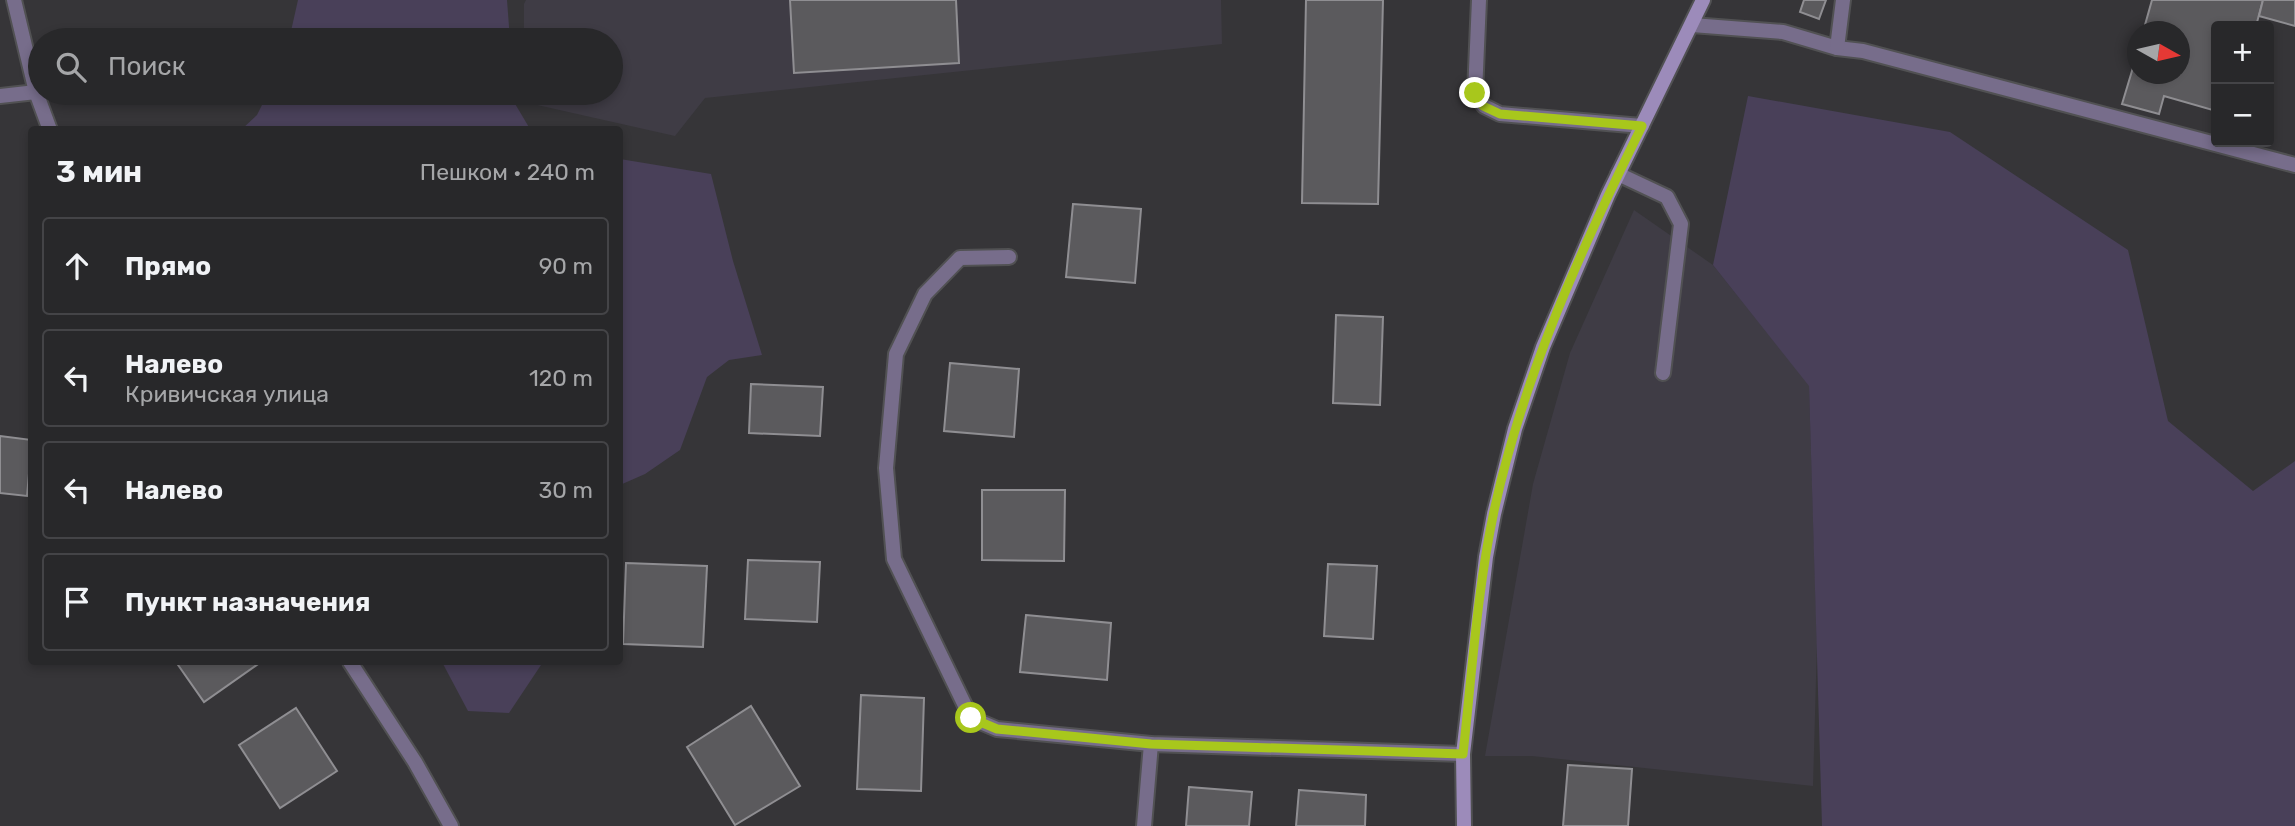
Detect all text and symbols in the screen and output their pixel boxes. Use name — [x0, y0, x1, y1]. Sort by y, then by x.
north arrow — [2127, 21, 2190, 84]
map controls — [2211, 21, 2274, 147]
button: + — [2211, 21, 2274, 84]
search box — [28, 28, 623, 105]
icon: search — [52, 48, 90, 86]
text: Поиск — [108, 51, 186, 82]
route end — [1459, 77, 1490, 108]
button: − — [2211, 84, 2274, 147]
text: 3 мин — [56, 154, 142, 190]
text: Пешком · 240 m — [420, 158, 595, 186]
icon: ahead — [58, 247, 96, 285]
text: Прямо — [125, 251, 211, 282]
text: 90 m — [539, 252, 593, 280]
text: Налево — [125, 349, 223, 380]
icon: left — [58, 359, 96, 397]
text: 120 m — [529, 364, 593, 392]
text: Кривичская улица — [125, 380, 329, 408]
icon: left — [58, 471, 96, 509]
text: Налево — [125, 475, 223, 506]
text: 30 m — [538, 476, 593, 504]
icon: arrive — [58, 583, 96, 621]
text: Пункт назначения — [125, 587, 370, 618]
route start — [955, 702, 986, 733]

